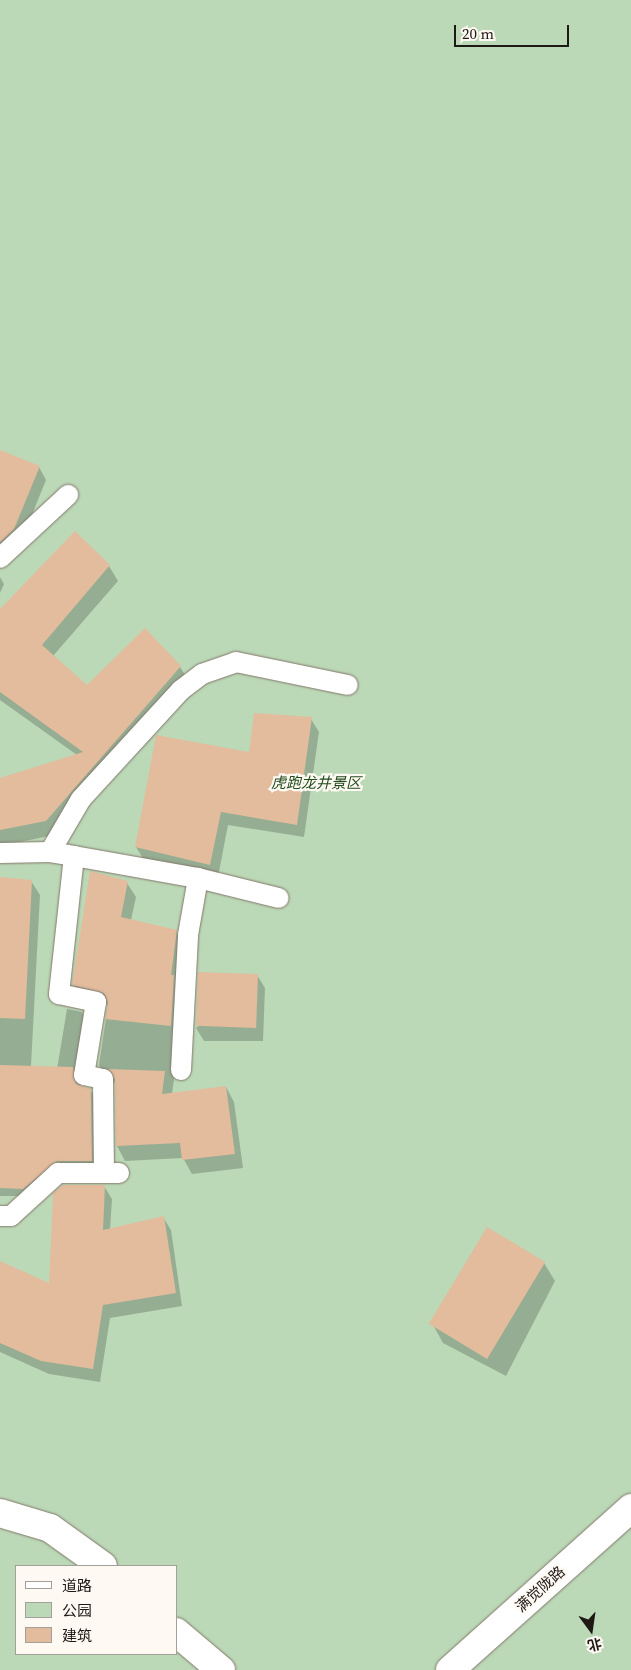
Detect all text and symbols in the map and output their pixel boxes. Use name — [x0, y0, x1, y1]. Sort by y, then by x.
scale bar — [456, 15, 571, 47]
text: 20 m — [462, 23, 494, 44]
park label: 虎跑龙井景区 — [271, 774, 361, 792]
street label: 满觉陇路 — [512, 1562, 568, 1616]
legend — [15, 1565, 178, 1655]
text: 道路 — [62, 1575, 92, 1596]
text: 公园 — [62, 1600, 92, 1621]
north arrow — [566, 1605, 616, 1655]
text: 建筑 — [62, 1625, 92, 1646]
text: 北 — [585, 1633, 604, 1656]

